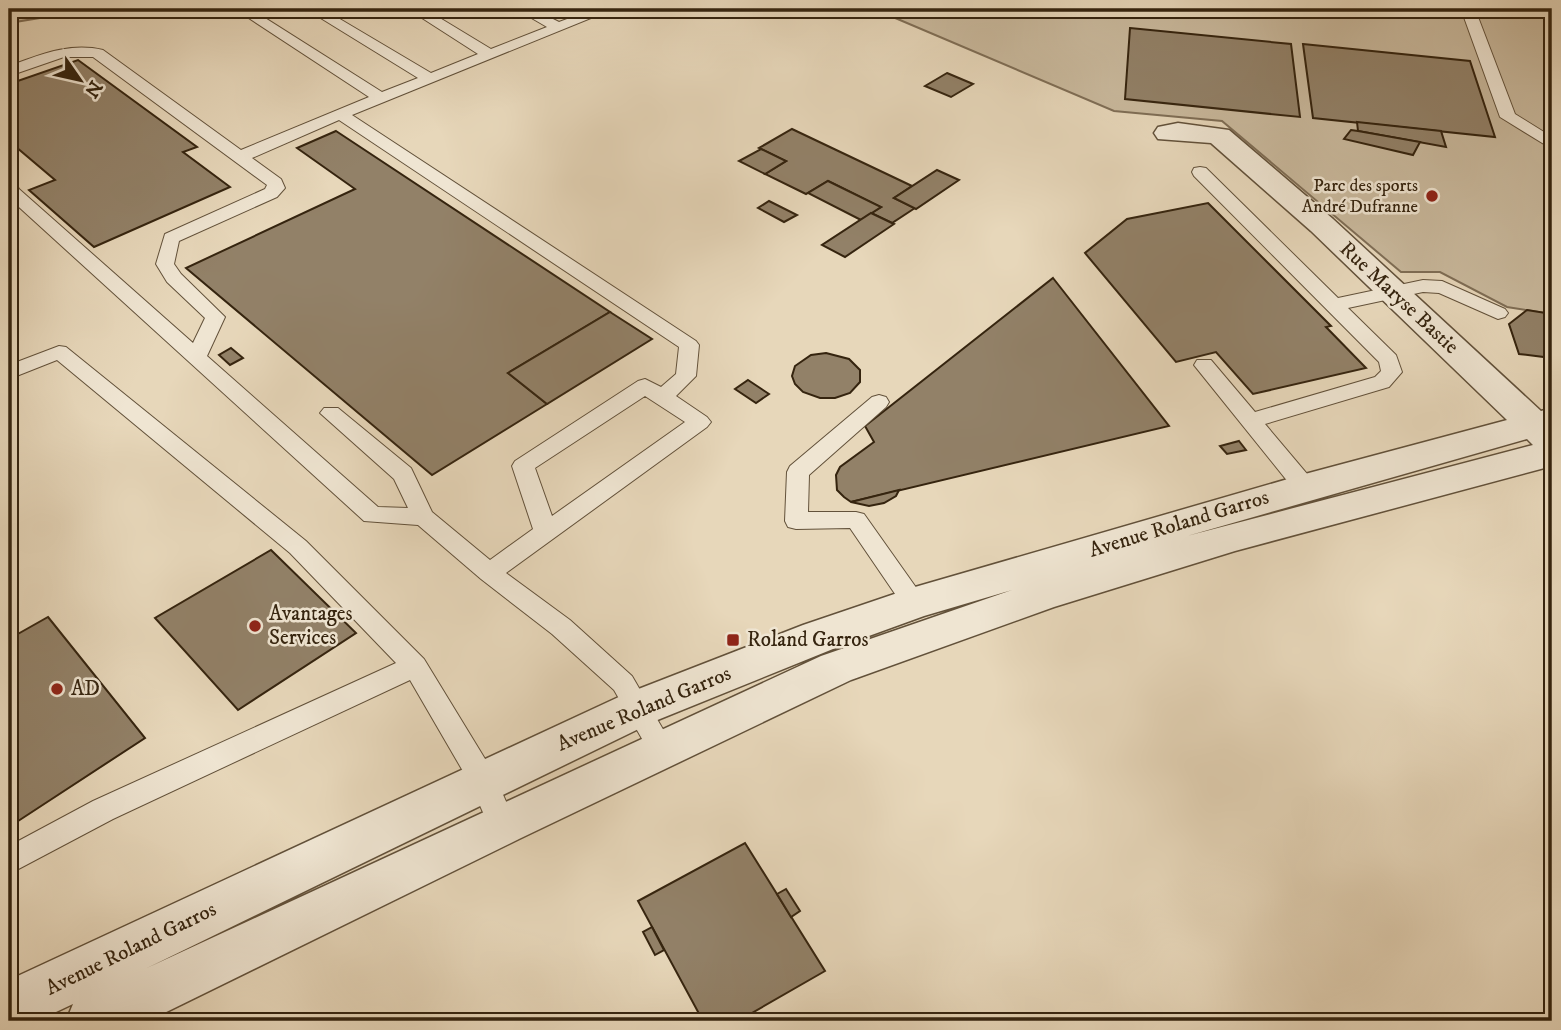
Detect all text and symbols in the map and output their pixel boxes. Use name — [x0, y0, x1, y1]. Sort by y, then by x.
north arrow — [46, 46, 116, 116]
text: N — [79, 76, 107, 102]
place label: Parc des sports André Dufranne — [1302, 175, 1418, 218]
marker: Parc des sports André Dufranne — [1424, 188, 1440, 204]
street label: Rue Maryse Bastie — [1334, 236, 1464, 360]
street label: Avenue Roland Garros — [1086, 484, 1272, 564]
place label: Avantages Services — [269, 601, 353, 651]
marker: Avantages Services — [247, 618, 263, 634]
place label: Roland Garros — [747, 627, 869, 653]
marker: Roland Garros — [725, 632, 741, 648]
street label: Avenue Roland Garros — [553, 661, 735, 757]
place label: AD — [71, 676, 100, 702]
marker: AD — [49, 681, 65, 697]
street label: Avenue Roland Garros — [41, 896, 221, 1002]

